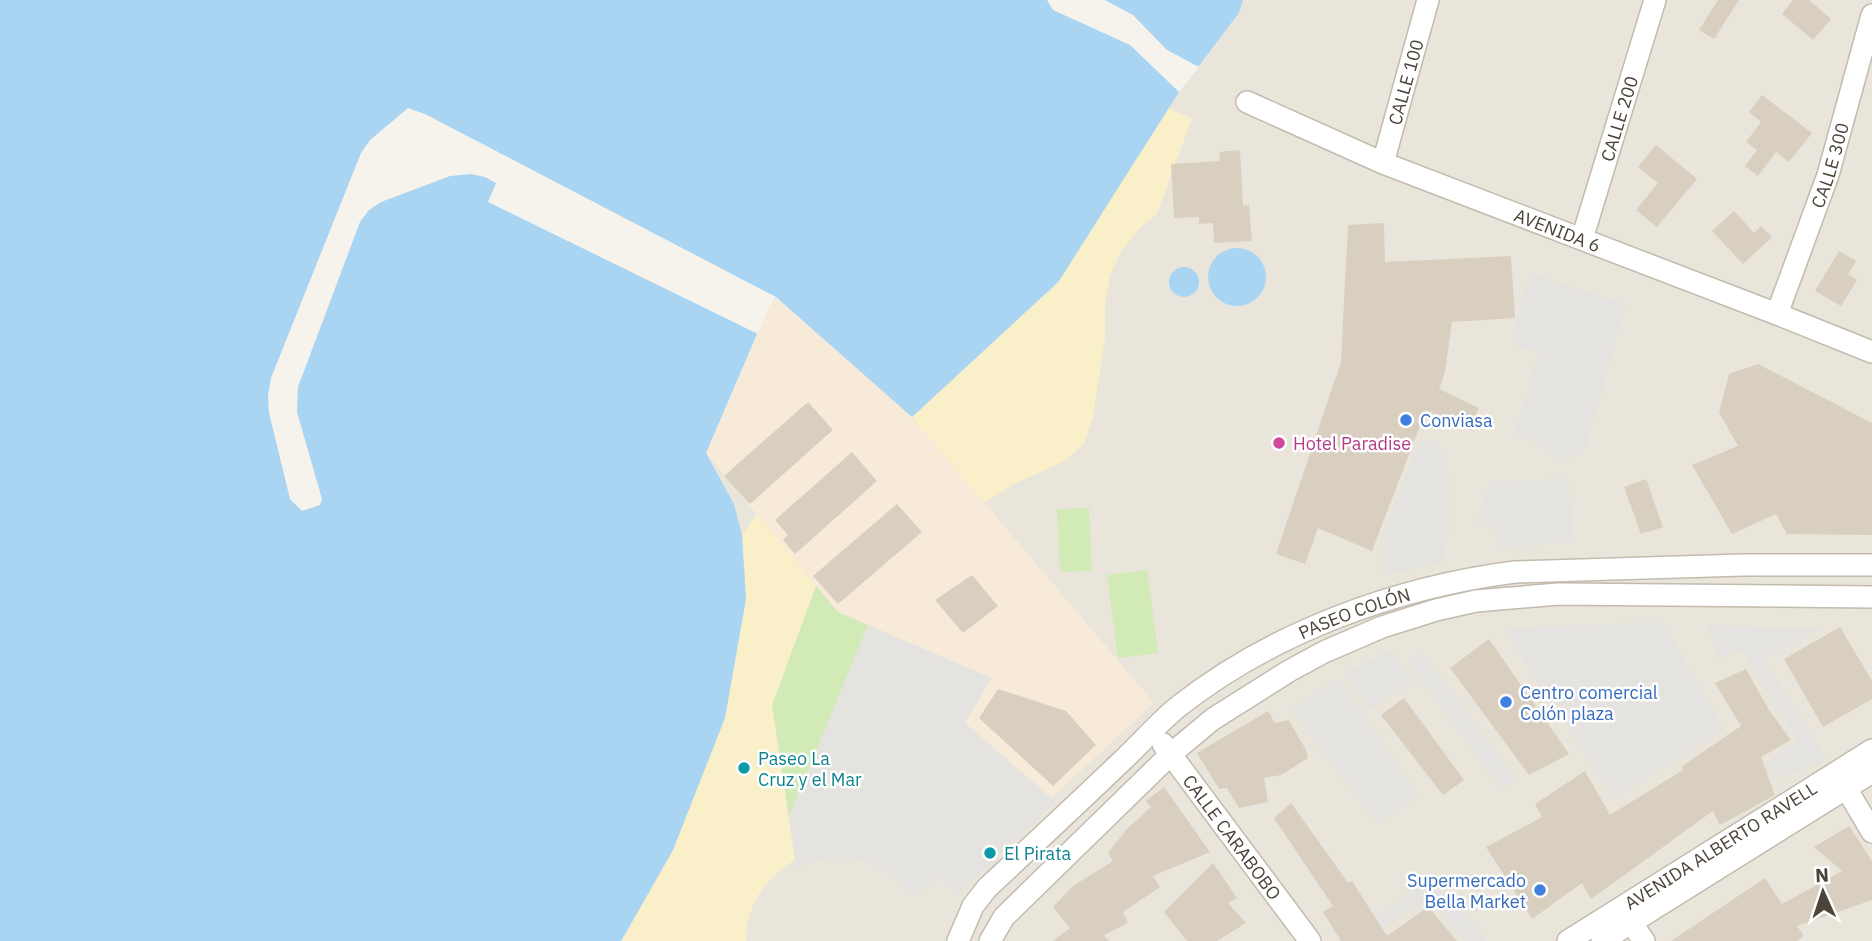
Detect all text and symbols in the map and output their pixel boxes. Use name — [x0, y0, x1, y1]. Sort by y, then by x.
street label: CALLE 100 — [1383, 37, 1428, 127]
street label: CALLE 200 — [1595, 73, 1643, 164]
street label: CALLE 300 — [1805, 120, 1853, 211]
street label: AVENIDA 6 — [1511, 203, 1604, 257]
place label: Conviasa — [1420, 409, 1493, 432]
marker: Conviasa — [1398, 412, 1414, 428]
place label: Hotel Paradise — [1293, 432, 1411, 455]
marker: Hotel Paradise — [1271, 435, 1287, 451]
street label: PASEO COLÓN — [1295, 582, 1413, 644]
place label: Centro comercial Colón plaza — [1520, 681, 1658, 725]
marker: Centro comercial Colón plaza — [1498, 694, 1514, 710]
place label: Paseo La Cruz y el Mar — [758, 747, 862, 791]
marker: Paseo La Cruz y el Mar — [736, 760, 752, 776]
street label: CALLE CARABOBO — [1178, 770, 1287, 904]
street label: AVENIDA ALBERTO RAVELL — [1620, 776, 1821, 914]
place label: El Pirata — [1004, 842, 1072, 865]
marker: El Pirata — [982, 845, 998, 861]
north arrow — [1788, 857, 1858, 927]
text: N — [1815, 863, 1830, 887]
place label: Supermercado Bella Market — [1407, 869, 1526, 913]
marker: Supermercado Bella Market — [1532, 882, 1548, 898]

